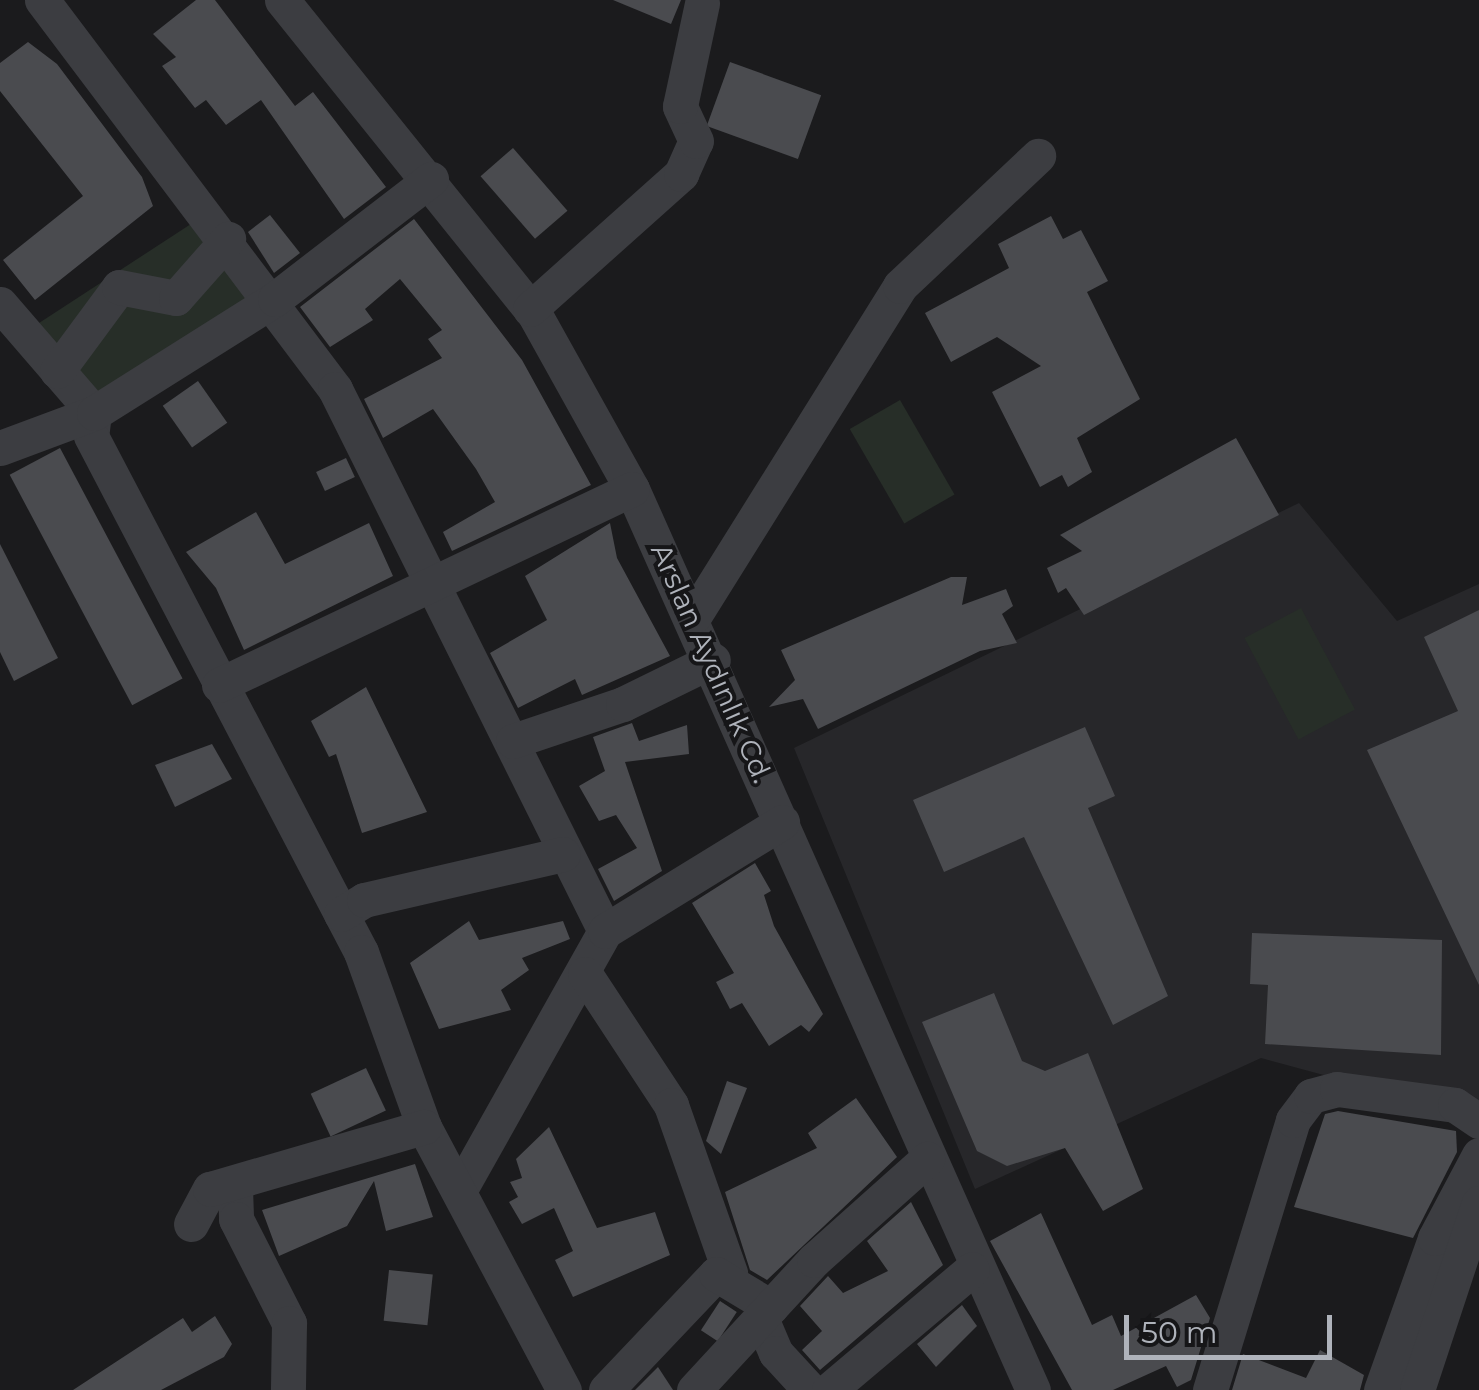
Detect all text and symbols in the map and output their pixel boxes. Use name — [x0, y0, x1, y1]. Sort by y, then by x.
street label: Arslan Aydınlık Cd. — [644, 538, 780, 788]
scale bar — [1129, 1295, 1336, 1357]
text: 50 m — [1141, 1314, 1218, 1351]

